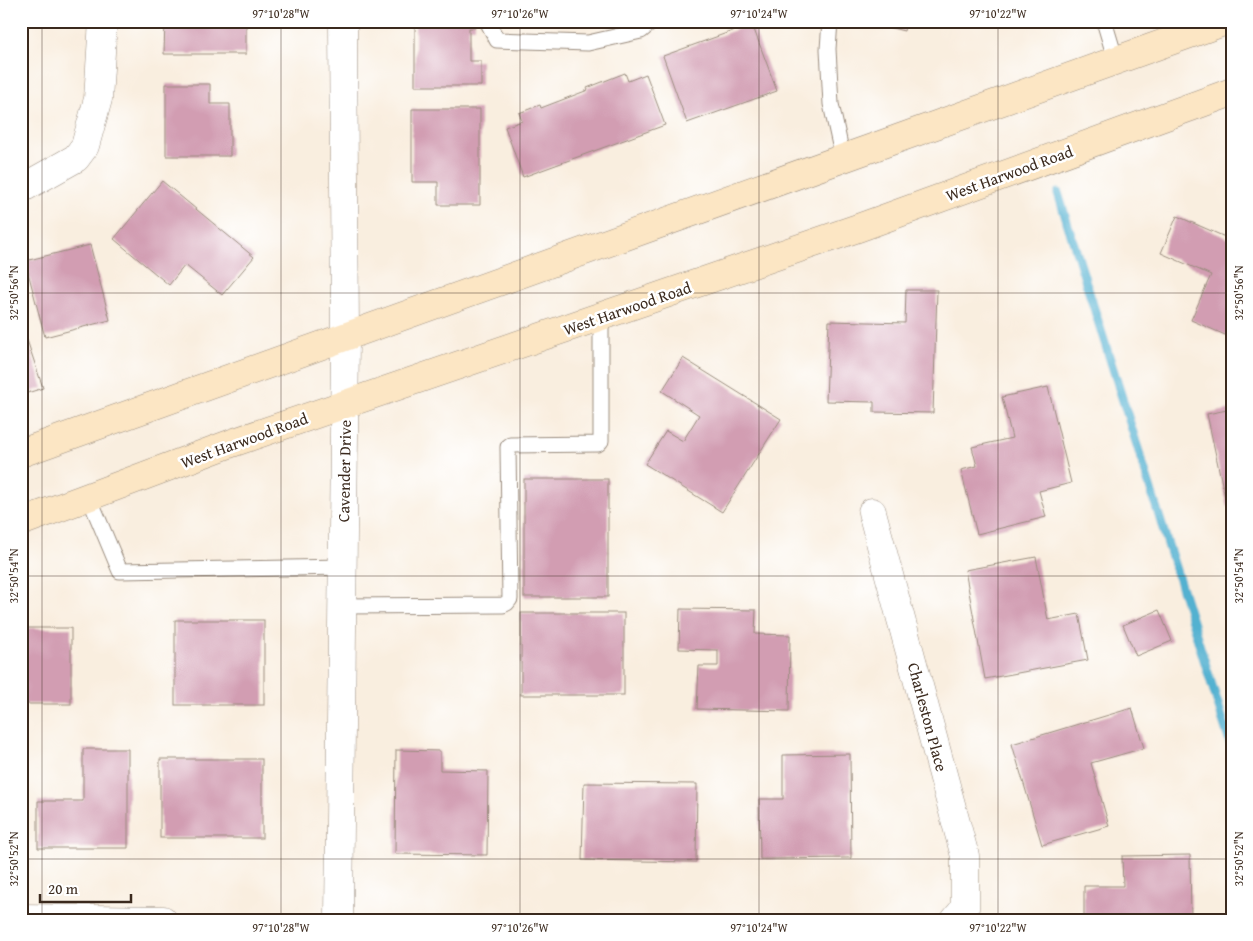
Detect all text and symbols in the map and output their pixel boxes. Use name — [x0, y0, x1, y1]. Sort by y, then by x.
text: 97°10'28"W — [252, 5, 311, 22]
text: 97°10'26"W — [491, 5, 550, 22]
text: 97°10'24"W — [730, 5, 789, 22]
text: 97°10'22"W — [969, 5, 1028, 22]
street label: West Harwood Road — [942, 139, 1076, 207]
text: 32°50'56"N — [5, 265, 22, 321]
text: 32°50'56"N — [1230, 265, 1247, 321]
street label: West Harwood Road — [560, 275, 695, 341]
street label: West Harwood Road — [177, 406, 311, 474]
street label: Cavender Drive — [331, 420, 357, 522]
text: 32°50'54"N — [5, 548, 22, 604]
text: 32°50'54"N — [1230, 548, 1247, 604]
street label: Charleston Place — [902, 660, 954, 774]
text: 32°50'52"N — [5, 831, 22, 887]
text: 32°50'52"N — [1230, 831, 1247, 887]
scale bar — [40, 871, 131, 903]
text: 20 m — [48, 878, 79, 899]
text: 97°10'28"W — [252, 919, 311, 936]
text: 97°10'26"W — [491, 919, 550, 936]
text: 97°10'24"W — [730, 919, 789, 936]
text: 97°10'22"W — [969, 919, 1028, 936]

